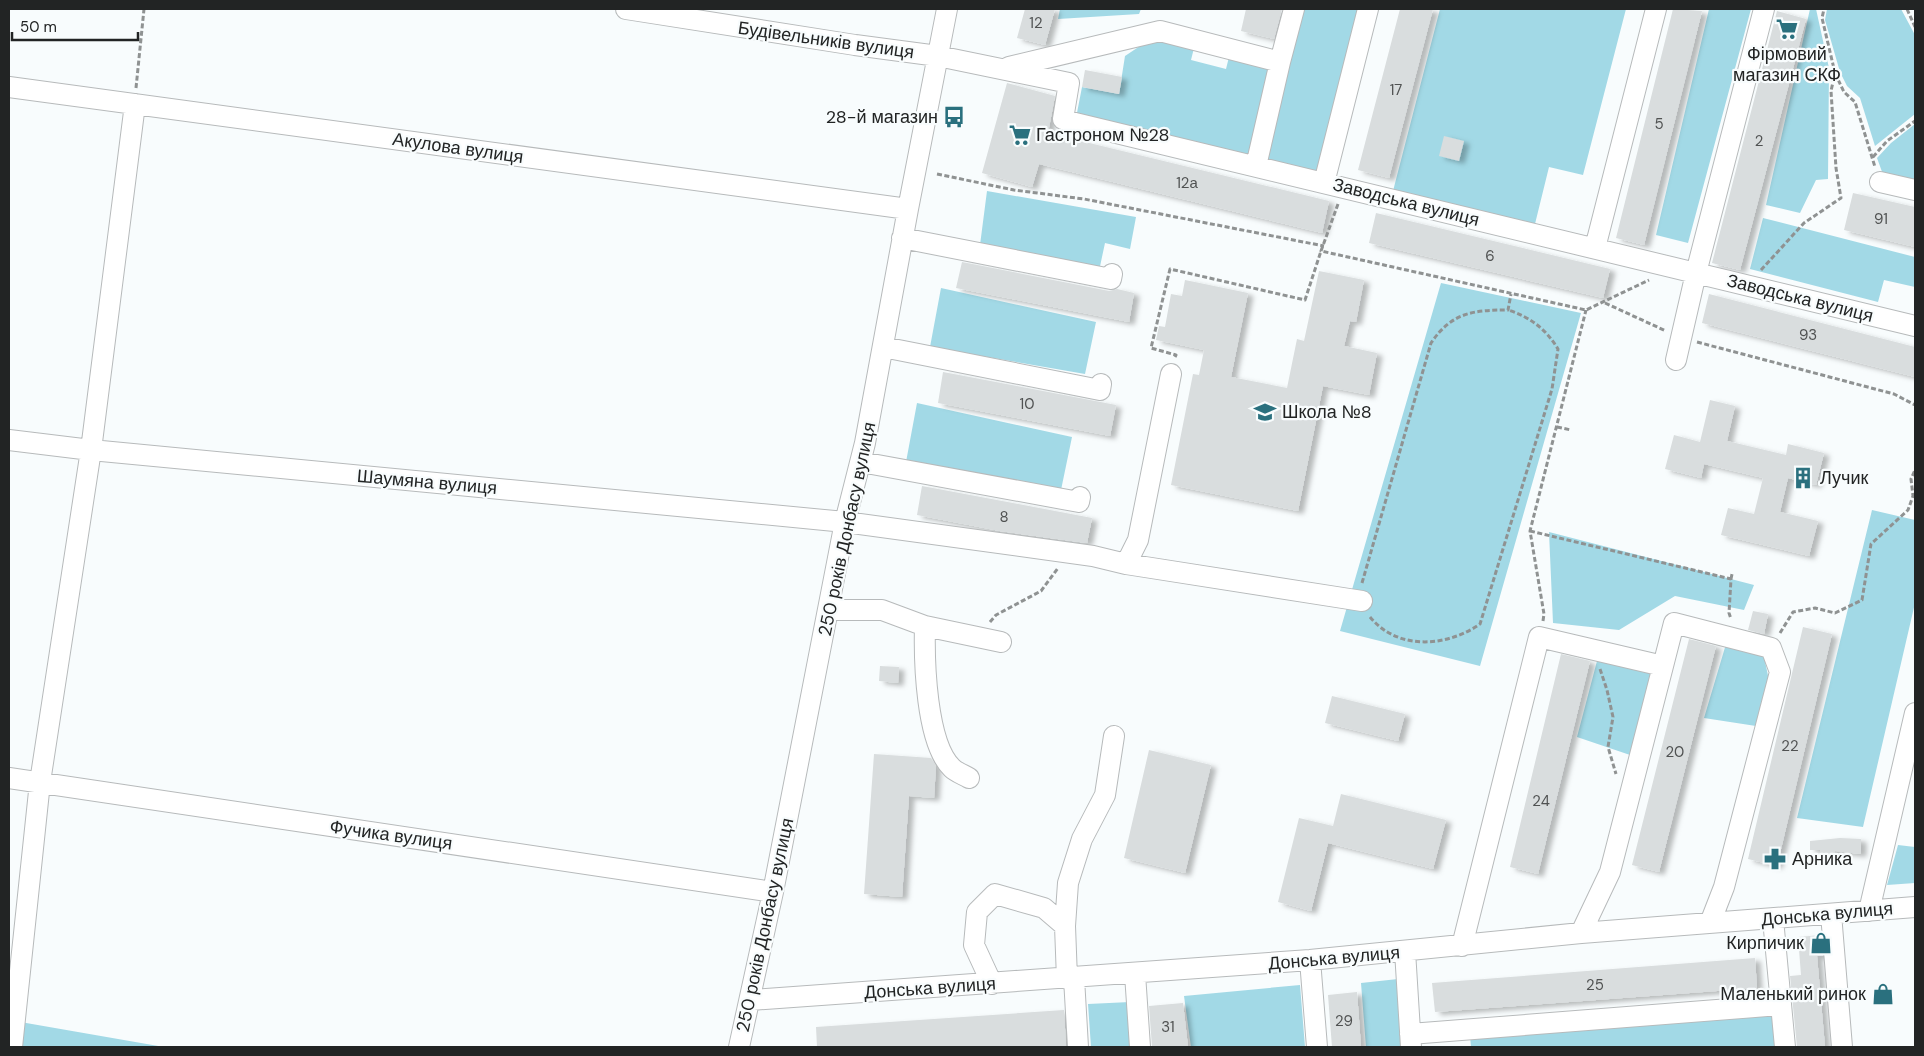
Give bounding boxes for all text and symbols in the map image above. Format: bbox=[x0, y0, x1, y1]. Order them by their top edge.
scale bar bbox=[12, 10, 139, 42]
house number: 12 bbox=[1029, 13, 1043, 33]
street label: Будівельників вулиця bbox=[736, 16, 916, 64]
supermarket icon: Фірмовий магазин СКФ bbox=[1774, 16, 1800, 42]
text: 50 m bbox=[20, 17, 57, 37]
place label: Фірмовий магазин СКФ bbox=[1733, 42, 1841, 87]
house number: 17 bbox=[1390, 80, 1402, 100]
bus stop icon: 28-й магазин bbox=[941, 104, 967, 130]
place label: 28-й магазин bbox=[826, 105, 938, 129]
house number: 5 bbox=[1654, 114, 1664, 134]
supermarket icon: Гастроном №28 bbox=[1007, 122, 1033, 148]
place label: Гастроном №28 bbox=[1036, 123, 1169, 147]
street label: Акулова вулиця bbox=[391, 127, 525, 169]
house number: 2 bbox=[1755, 131, 1763, 151]
street label: Заводська вулиця bbox=[1330, 172, 1482, 232]
house number: 12а bbox=[1176, 173, 1198, 193]
house number: 91 bbox=[1874, 209, 1888, 229]
house number: 6 bbox=[1485, 246, 1495, 266]
street label: Заводська вулиця bbox=[1724, 268, 1876, 328]
house number: 93 bbox=[1799, 325, 1817, 345]
house number: 10 bbox=[1020, 394, 1034, 414]
school or university icon: Школа №8 bbox=[1252, 399, 1278, 425]
place label: Школа №8 bbox=[1282, 400, 1372, 424]
street label: 250 років Донбасу вулиця bbox=[813, 420, 881, 638]
street label: Шаумяна вулиця bbox=[356, 464, 498, 500]
building icon: Лучик bbox=[1790, 465, 1816, 491]
place label: Лучик bbox=[1820, 466, 1868, 490]
house number: 8 bbox=[999, 507, 1009, 527]
house number: 22 bbox=[1781, 736, 1799, 756]
house number: 20 bbox=[1666, 742, 1684, 762]
house number: 24 bbox=[1532, 791, 1550, 811]
street label: Фучика вулиця bbox=[328, 815, 454, 855]
street label: 250 років Донбасу вулиця bbox=[731, 816, 799, 1034]
pharmacy icon: Арника bbox=[1762, 846, 1788, 872]
place label: Арника bbox=[1792, 847, 1853, 871]
street label: Донська вулиця bbox=[1760, 896, 1894, 932]
shop icon: Кирпичик bbox=[1808, 930, 1834, 956]
place label: Кирпичик bbox=[1726, 931, 1804, 955]
street label: Донська вулиця bbox=[1267, 940, 1401, 976]
street label: Донська вулиця bbox=[863, 971, 997, 1005]
house number: 25 bbox=[1586, 975, 1604, 995]
shop icon: Маленький ринок bbox=[1870, 981, 1896, 1007]
place label: Маленький ринок bbox=[1720, 982, 1866, 1006]
house number: 29 bbox=[1335, 1011, 1353, 1031]
house number: 31 bbox=[1161, 1017, 1175, 1037]

